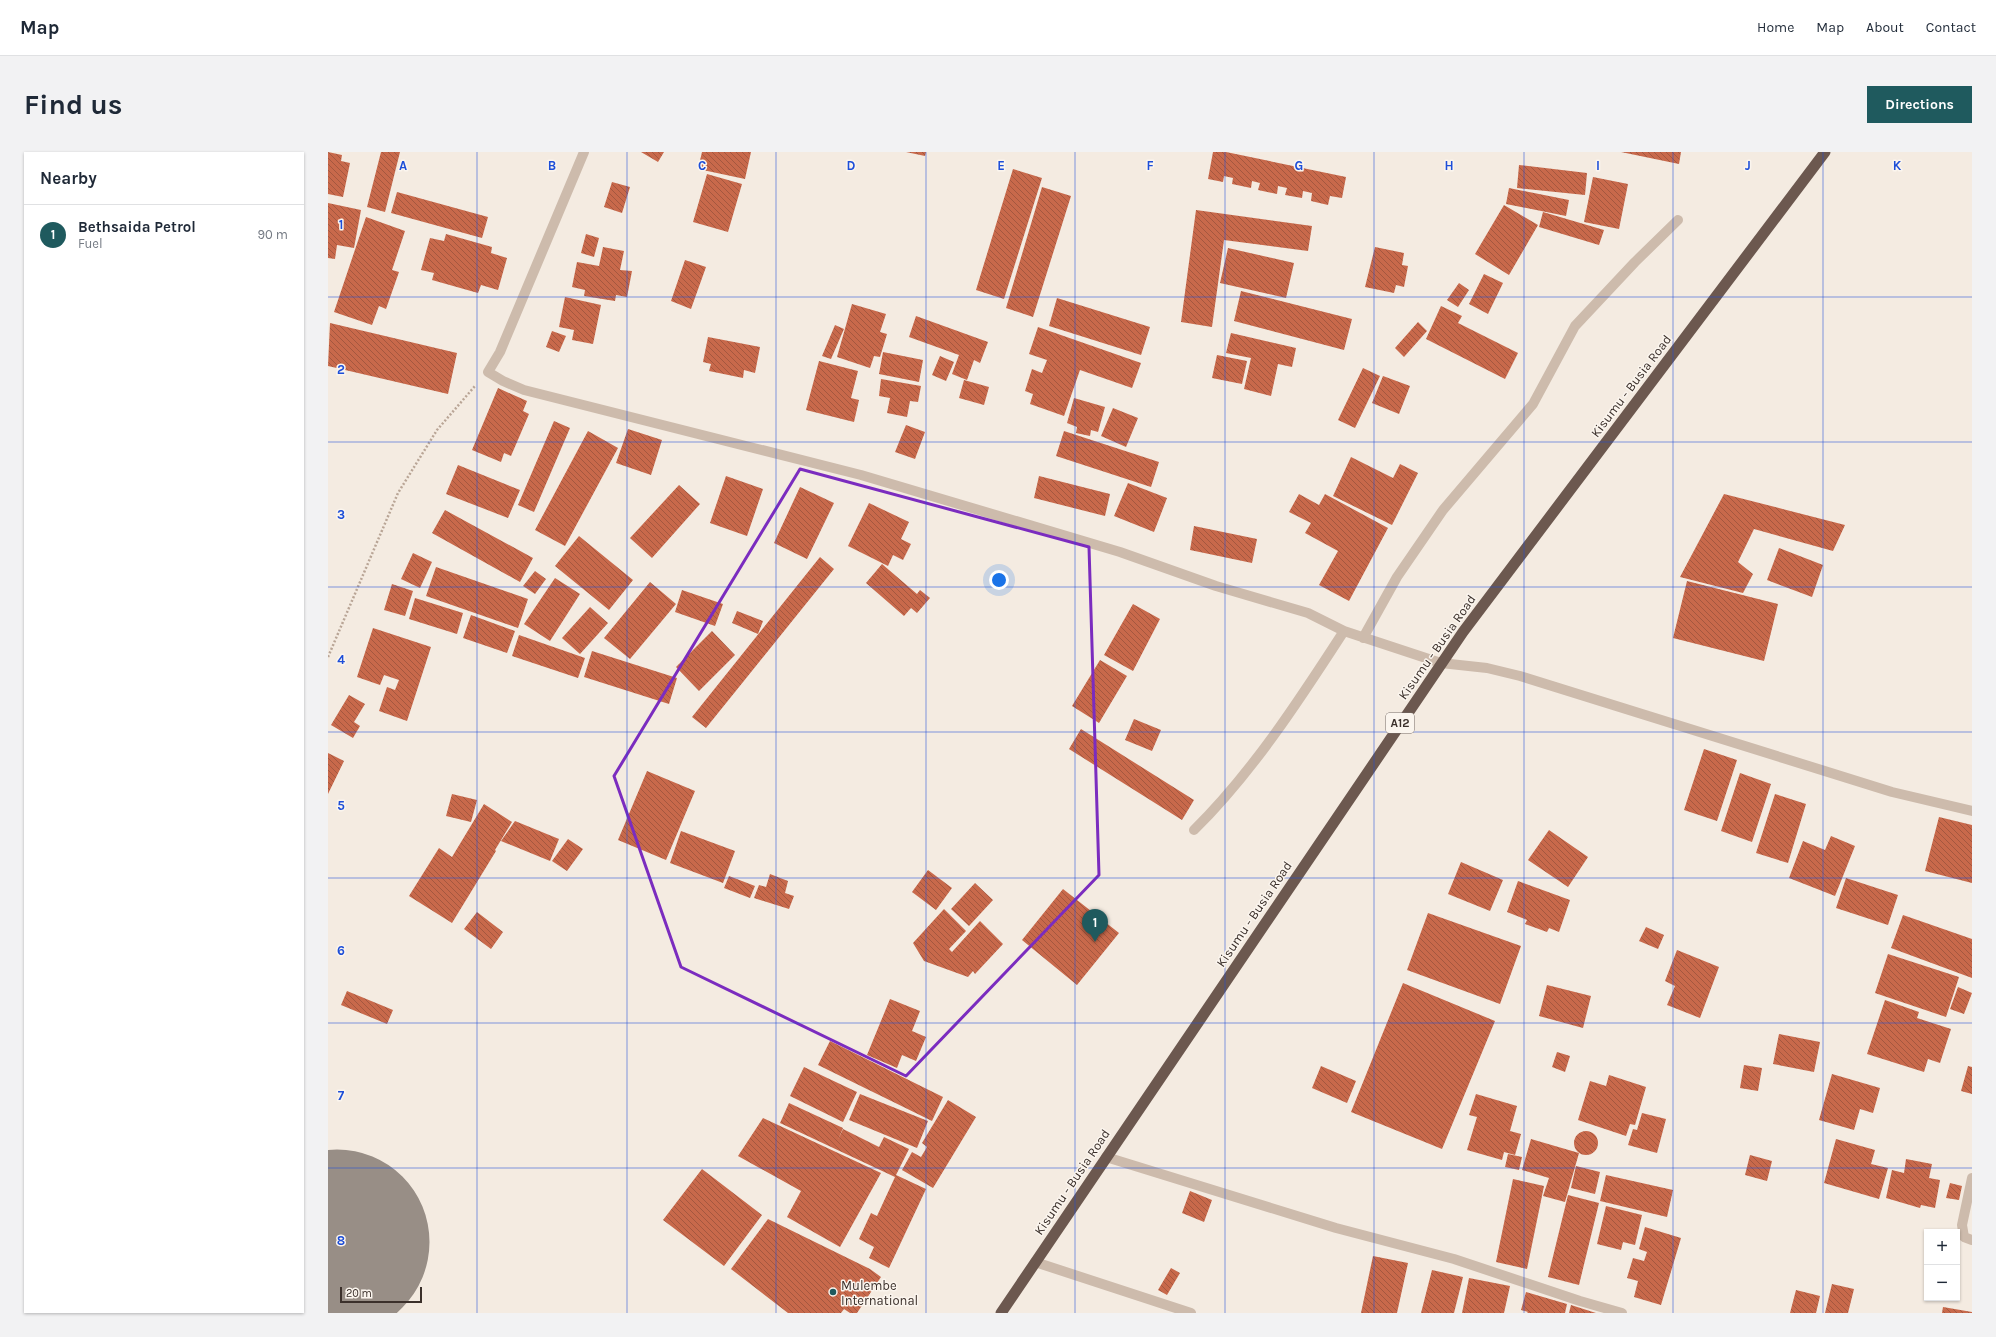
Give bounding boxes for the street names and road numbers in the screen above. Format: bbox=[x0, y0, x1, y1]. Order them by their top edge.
street label: Kisumu - Busia Road bbox=[1588, 332, 1674, 440]
street label: Kisumu - Busia Road bbox=[1395, 592, 1479, 702]
road number: A12 bbox=[1386, 713, 1414, 733]
street label: Kisumu - Busia Road bbox=[1213, 858, 1295, 970]
street label: Kisumu - Busia Road bbox=[1031, 1126, 1113, 1238]

